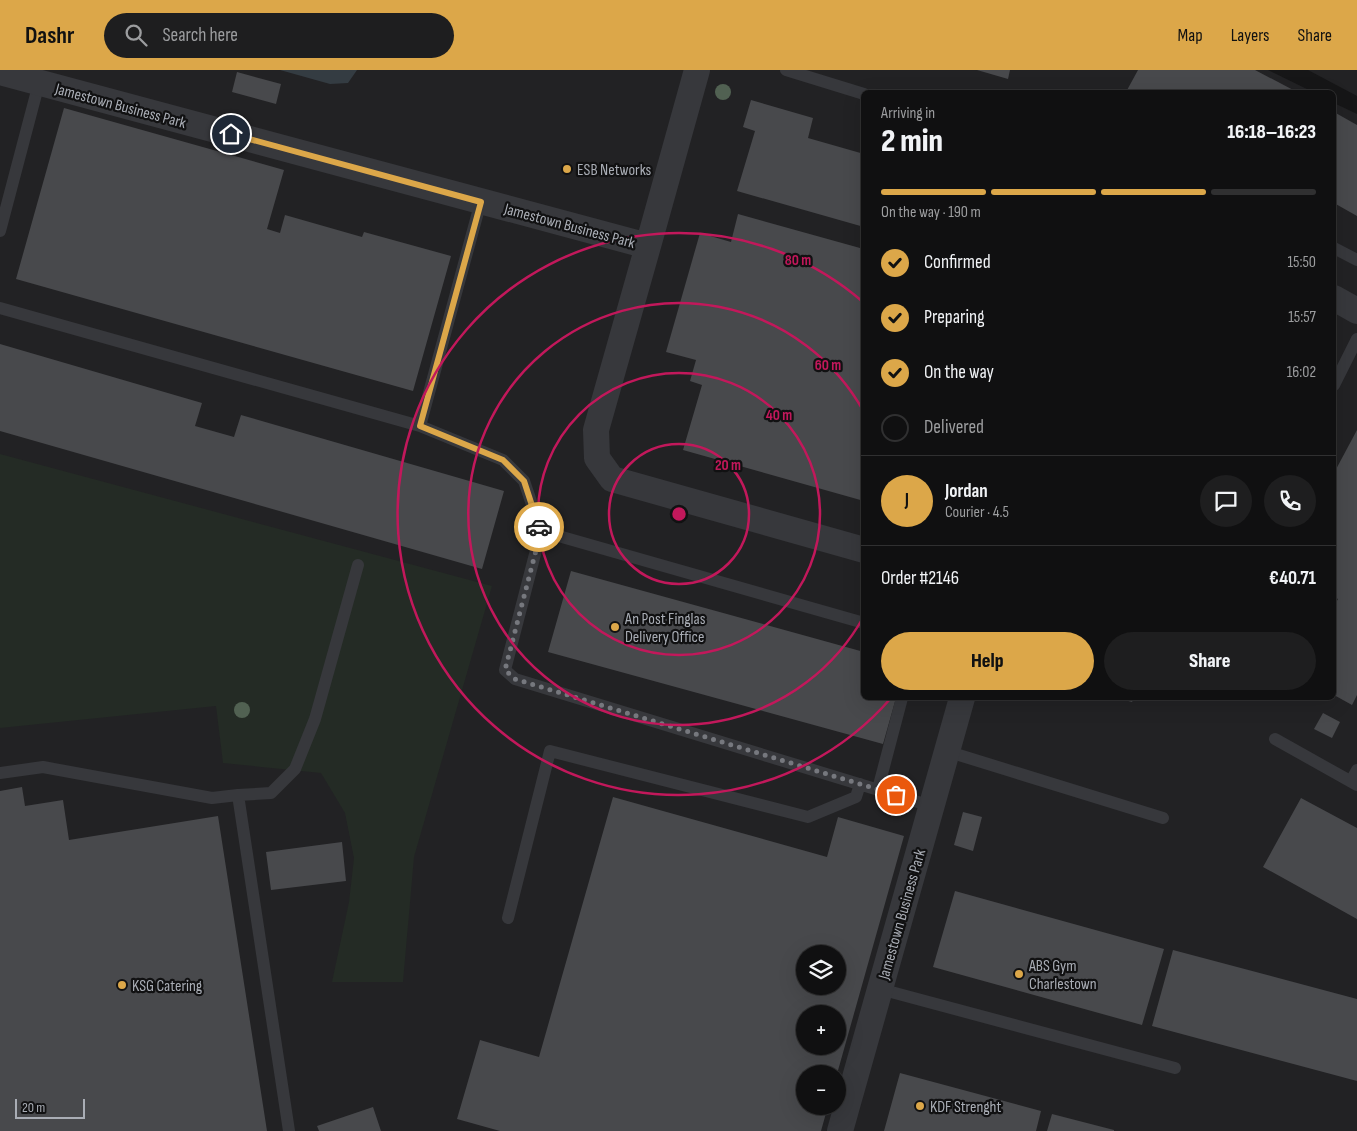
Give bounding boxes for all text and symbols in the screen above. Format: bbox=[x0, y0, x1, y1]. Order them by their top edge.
search box bbox=[104, 13, 454, 58]
text: Dashr bbox=[25, 21, 74, 50]
icon: search bbox=[122, 21, 150, 49]
text: Search here bbox=[162, 24, 238, 47]
text: Map bbox=[1178, 25, 1203, 46]
text: Layers bbox=[1231, 25, 1270, 46]
text: Share bbox=[1298, 25, 1332, 46]
street label: Jamestown Business Park bbox=[52, 80, 188, 133]
text: Arriving in bbox=[881, 104, 935, 123]
pin bbox=[210, 113, 252, 155]
icon: home bbox=[217, 120, 245, 148]
text: 16:18–16:23 bbox=[1227, 121, 1316, 144]
text: 2 min bbox=[881, 122, 943, 161]
place label: ESB Networks bbox=[577, 161, 652, 180]
marker: ESB Networks bbox=[561, 163, 573, 175]
street label: Jamestown Business Park bbox=[501, 200, 637, 253]
text: On the way · 190 m bbox=[881, 203, 981, 222]
icon: check bbox=[881, 249, 909, 277]
text: 80 m bbox=[785, 251, 811, 270]
text: Confirmed bbox=[924, 251, 991, 274]
text: 15:50 bbox=[1287, 253, 1316, 272]
icon: check bbox=[881, 304, 909, 332]
text: Preparing bbox=[924, 306, 985, 329]
text: 15:57 bbox=[1288, 308, 1316, 327]
text: 60 m bbox=[815, 356, 841, 375]
icon: check bbox=[881, 359, 909, 387]
text: On the way bbox=[924, 361, 994, 384]
text: 16:02 bbox=[1287, 363, 1316, 382]
text: 40 m bbox=[766, 406, 792, 425]
text: Delivered bbox=[924, 416, 984, 439]
text: 20 m bbox=[715, 456, 741, 475]
button: chat bbox=[1200, 475, 1252, 527]
button: phone bbox=[1264, 475, 1316, 527]
text: Jordan bbox=[945, 480, 988, 503]
text: J bbox=[905, 489, 909, 512]
courier bbox=[514, 502, 564, 552]
text: Courier · 4.5 bbox=[945, 503, 1009, 522]
centre of rings bbox=[670, 505, 688, 523]
icon: car bbox=[525, 513, 553, 541]
text: Order #2146 bbox=[881, 567, 959, 590]
text: €40.71 bbox=[1269, 567, 1316, 590]
place label: An Post Finglas Delivery Office bbox=[624, 610, 706, 647]
marker: An Post Finglas Delivery Office bbox=[609, 621, 621, 633]
button: Help bbox=[881, 632, 1094, 690]
button: Share bbox=[1104, 632, 1316, 690]
pin bbox=[875, 774, 917, 816]
icon: bag bbox=[882, 781, 910, 809]
street label: Jamestown Business Park bbox=[874, 847, 930, 983]
map controls bbox=[796, 945, 846, 1115]
button: layers bbox=[796, 945, 846, 995]
place label: ABS Gym Charlestown bbox=[1028, 957, 1097, 994]
marker: ABS Gym Charlestown bbox=[1013, 968, 1025, 980]
place label: KSG Catering bbox=[132, 977, 202, 996]
marker: KSG Catering bbox=[116, 979, 128, 991]
button: + bbox=[796, 1005, 846, 1055]
button: − bbox=[796, 1065, 846, 1115]
scale bar bbox=[15, 1096, 85, 1119]
place label: KDF Strenght bbox=[930, 1098, 1002, 1117]
text: 20 m bbox=[22, 1099, 45, 1116]
marker: KDF Strenght bbox=[914, 1100, 926, 1112]

